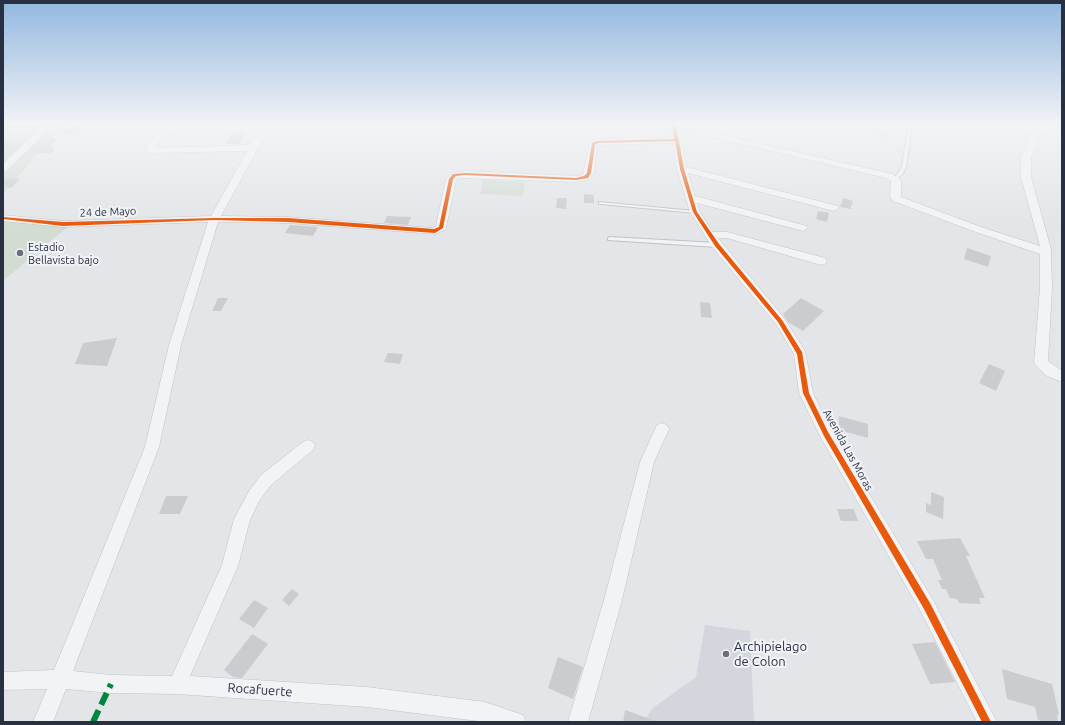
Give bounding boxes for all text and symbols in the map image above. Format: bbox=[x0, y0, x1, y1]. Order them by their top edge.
street label: 24 de Mayo bbox=[79, 204, 137, 220]
place label: Estadio Bellavista bajo bbox=[28, 240, 99, 266]
marker: Estadio Bellavista bajo bbox=[15, 248, 25, 258]
street label: Avenida Las Moras bbox=[820, 407, 876, 493]
place label: Archipielago de Colon bbox=[734, 639, 807, 670]
marker: Archipielago de Colon bbox=[721, 649, 731, 659]
street label: Rocafuerte bbox=[227, 680, 293, 700]

